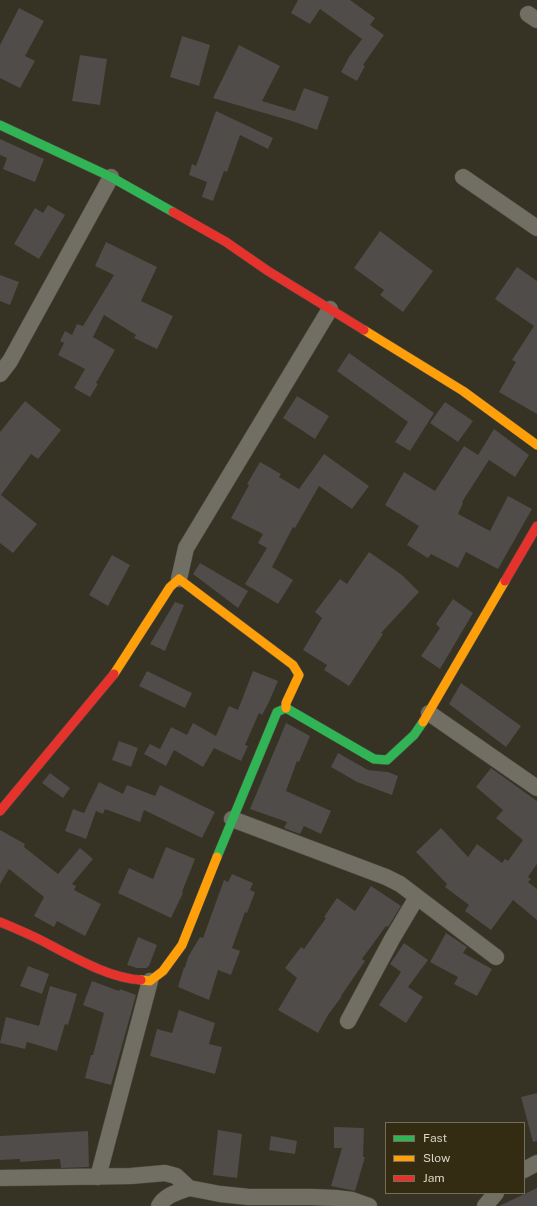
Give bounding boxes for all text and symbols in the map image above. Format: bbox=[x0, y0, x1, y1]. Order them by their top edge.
legend bbox=[385, 1122, 525, 1194]
text: Fast bbox=[423, 1131, 447, 1145]
text: Slow bbox=[423, 1151, 450, 1165]
text: Jam bbox=[423, 1171, 445, 1185]

